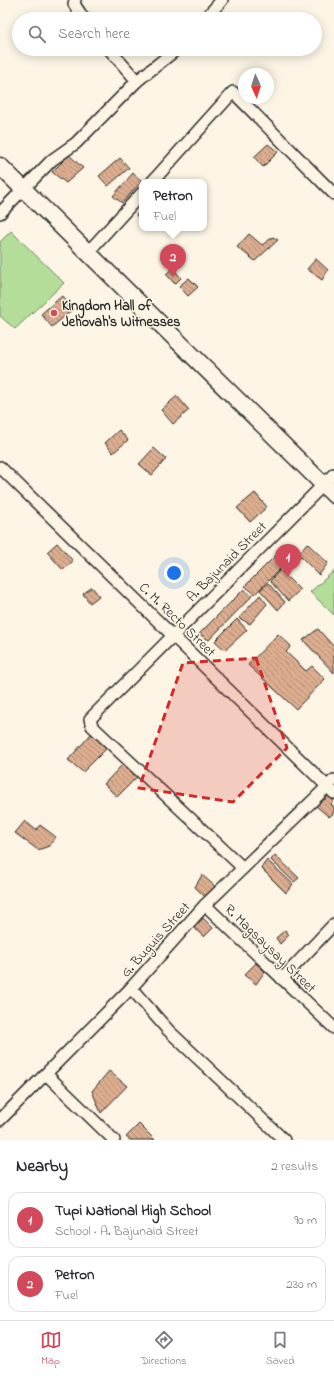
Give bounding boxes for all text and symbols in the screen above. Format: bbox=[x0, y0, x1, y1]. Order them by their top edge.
search box bbox=[12, 12, 322, 56]
icon: search bbox=[26, 23, 48, 45]
text: Search here bbox=[58, 23, 130, 45]
north arrow bbox=[238, 68, 274, 104]
popup bbox=[139, 179, 207, 231]
text: Petron bbox=[153, 185, 193, 207]
text: Fuel bbox=[153, 207, 176, 226]
pin: 2 bbox=[160, 244, 186, 277]
place label: Kingdom Hall of Jehovah's Witnesses bbox=[62, 296, 180, 333]
marker: Kingdom Hall of Jehovah's Witnesses bbox=[49, 308, 59, 318]
street label: A. Bajunaid Street bbox=[182, 517, 272, 607]
pin: 1 bbox=[275, 544, 301, 577]
your location bbox=[164, 563, 184, 583]
street label: C. M. Recto Street bbox=[134, 578, 220, 663]
street label: G. Buguis Street bbox=[116, 897, 197, 983]
street label: R. Magsaysay Street bbox=[219, 900, 321, 999]
text: Nearby bbox=[16, 1154, 68, 1179]
text: 2 results bbox=[271, 1157, 318, 1176]
text: Tupi National High School bbox=[55, 1200, 211, 1222]
text: 1 bbox=[28, 1211, 32, 1230]
text: 90 m bbox=[294, 1211, 317, 1230]
text: School · A. Bajunaid Street bbox=[55, 1222, 199, 1241]
text: Petron bbox=[55, 1264, 94, 1286]
text: 2 bbox=[27, 1275, 33, 1294]
text: 230 m bbox=[286, 1275, 317, 1294]
text: Fuel bbox=[55, 1286, 78, 1305]
tab: Map bbox=[40, 1329, 62, 1369]
tab: Directions bbox=[141, 1329, 186, 1369]
tab: Saved bbox=[266, 1329, 294, 1369]

